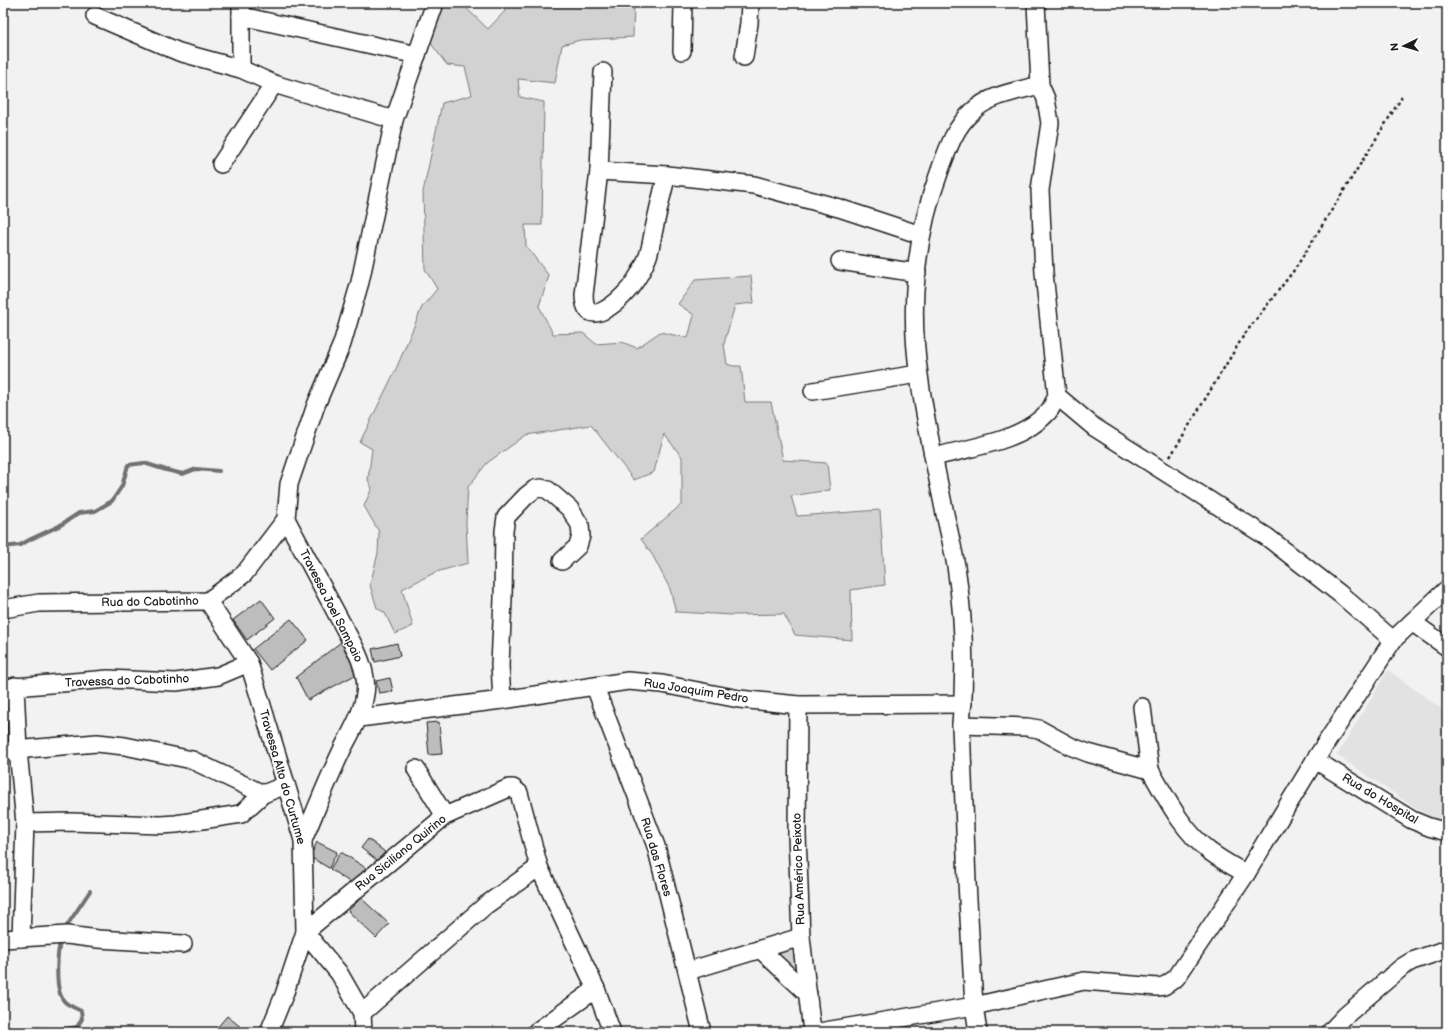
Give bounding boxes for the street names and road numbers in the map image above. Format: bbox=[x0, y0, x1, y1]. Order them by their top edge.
street label: Travessa Joel Sampaio bbox=[296, 547, 366, 665]
street label: Rua do Cabotinho bbox=[101, 594, 199, 610]
street label: Travessa do Cabotinho bbox=[64, 671, 190, 691]
street label: Rua Joaquim Pedro bbox=[643, 675, 750, 707]
street label: Travessa Alto do Curtume bbox=[256, 708, 308, 846]
street label: Rua do Hospital bbox=[1339, 770, 1421, 828]
street label: Rua Siciliano Quirino bbox=[352, 812, 450, 894]
street label: Rua Américo Peixoto bbox=[790, 812, 808, 925]
street label: Rua das Flores bbox=[637, 816, 675, 898]

